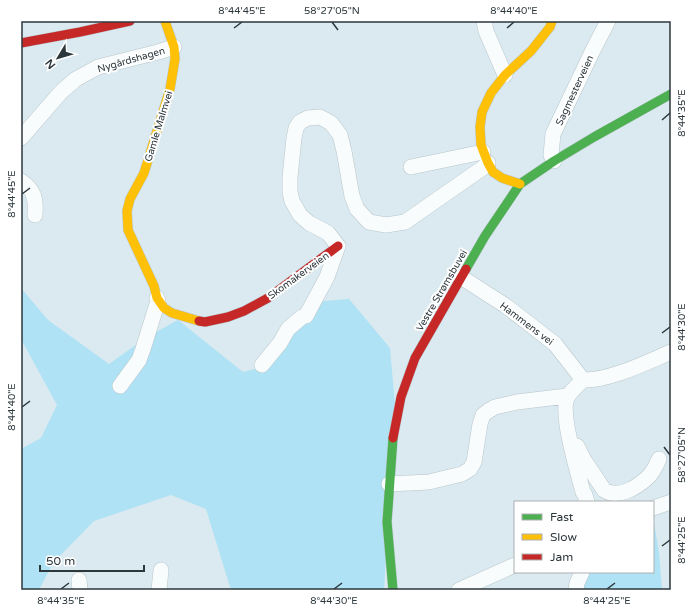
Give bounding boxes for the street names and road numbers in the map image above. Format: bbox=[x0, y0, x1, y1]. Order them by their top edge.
street label: Nygårdshagen bbox=[96, 45, 166, 75]
street label: Sagmesterveien bbox=[553, 53, 596, 127]
street label: Gamle Malmvei bbox=[142, 89, 175, 163]
street label: Vestre Strømsbuvei bbox=[414, 248, 470, 333]
street label: Skomakerveien bbox=[266, 250, 331, 302]
street label: Hammens vei bbox=[497, 300, 556, 348]

